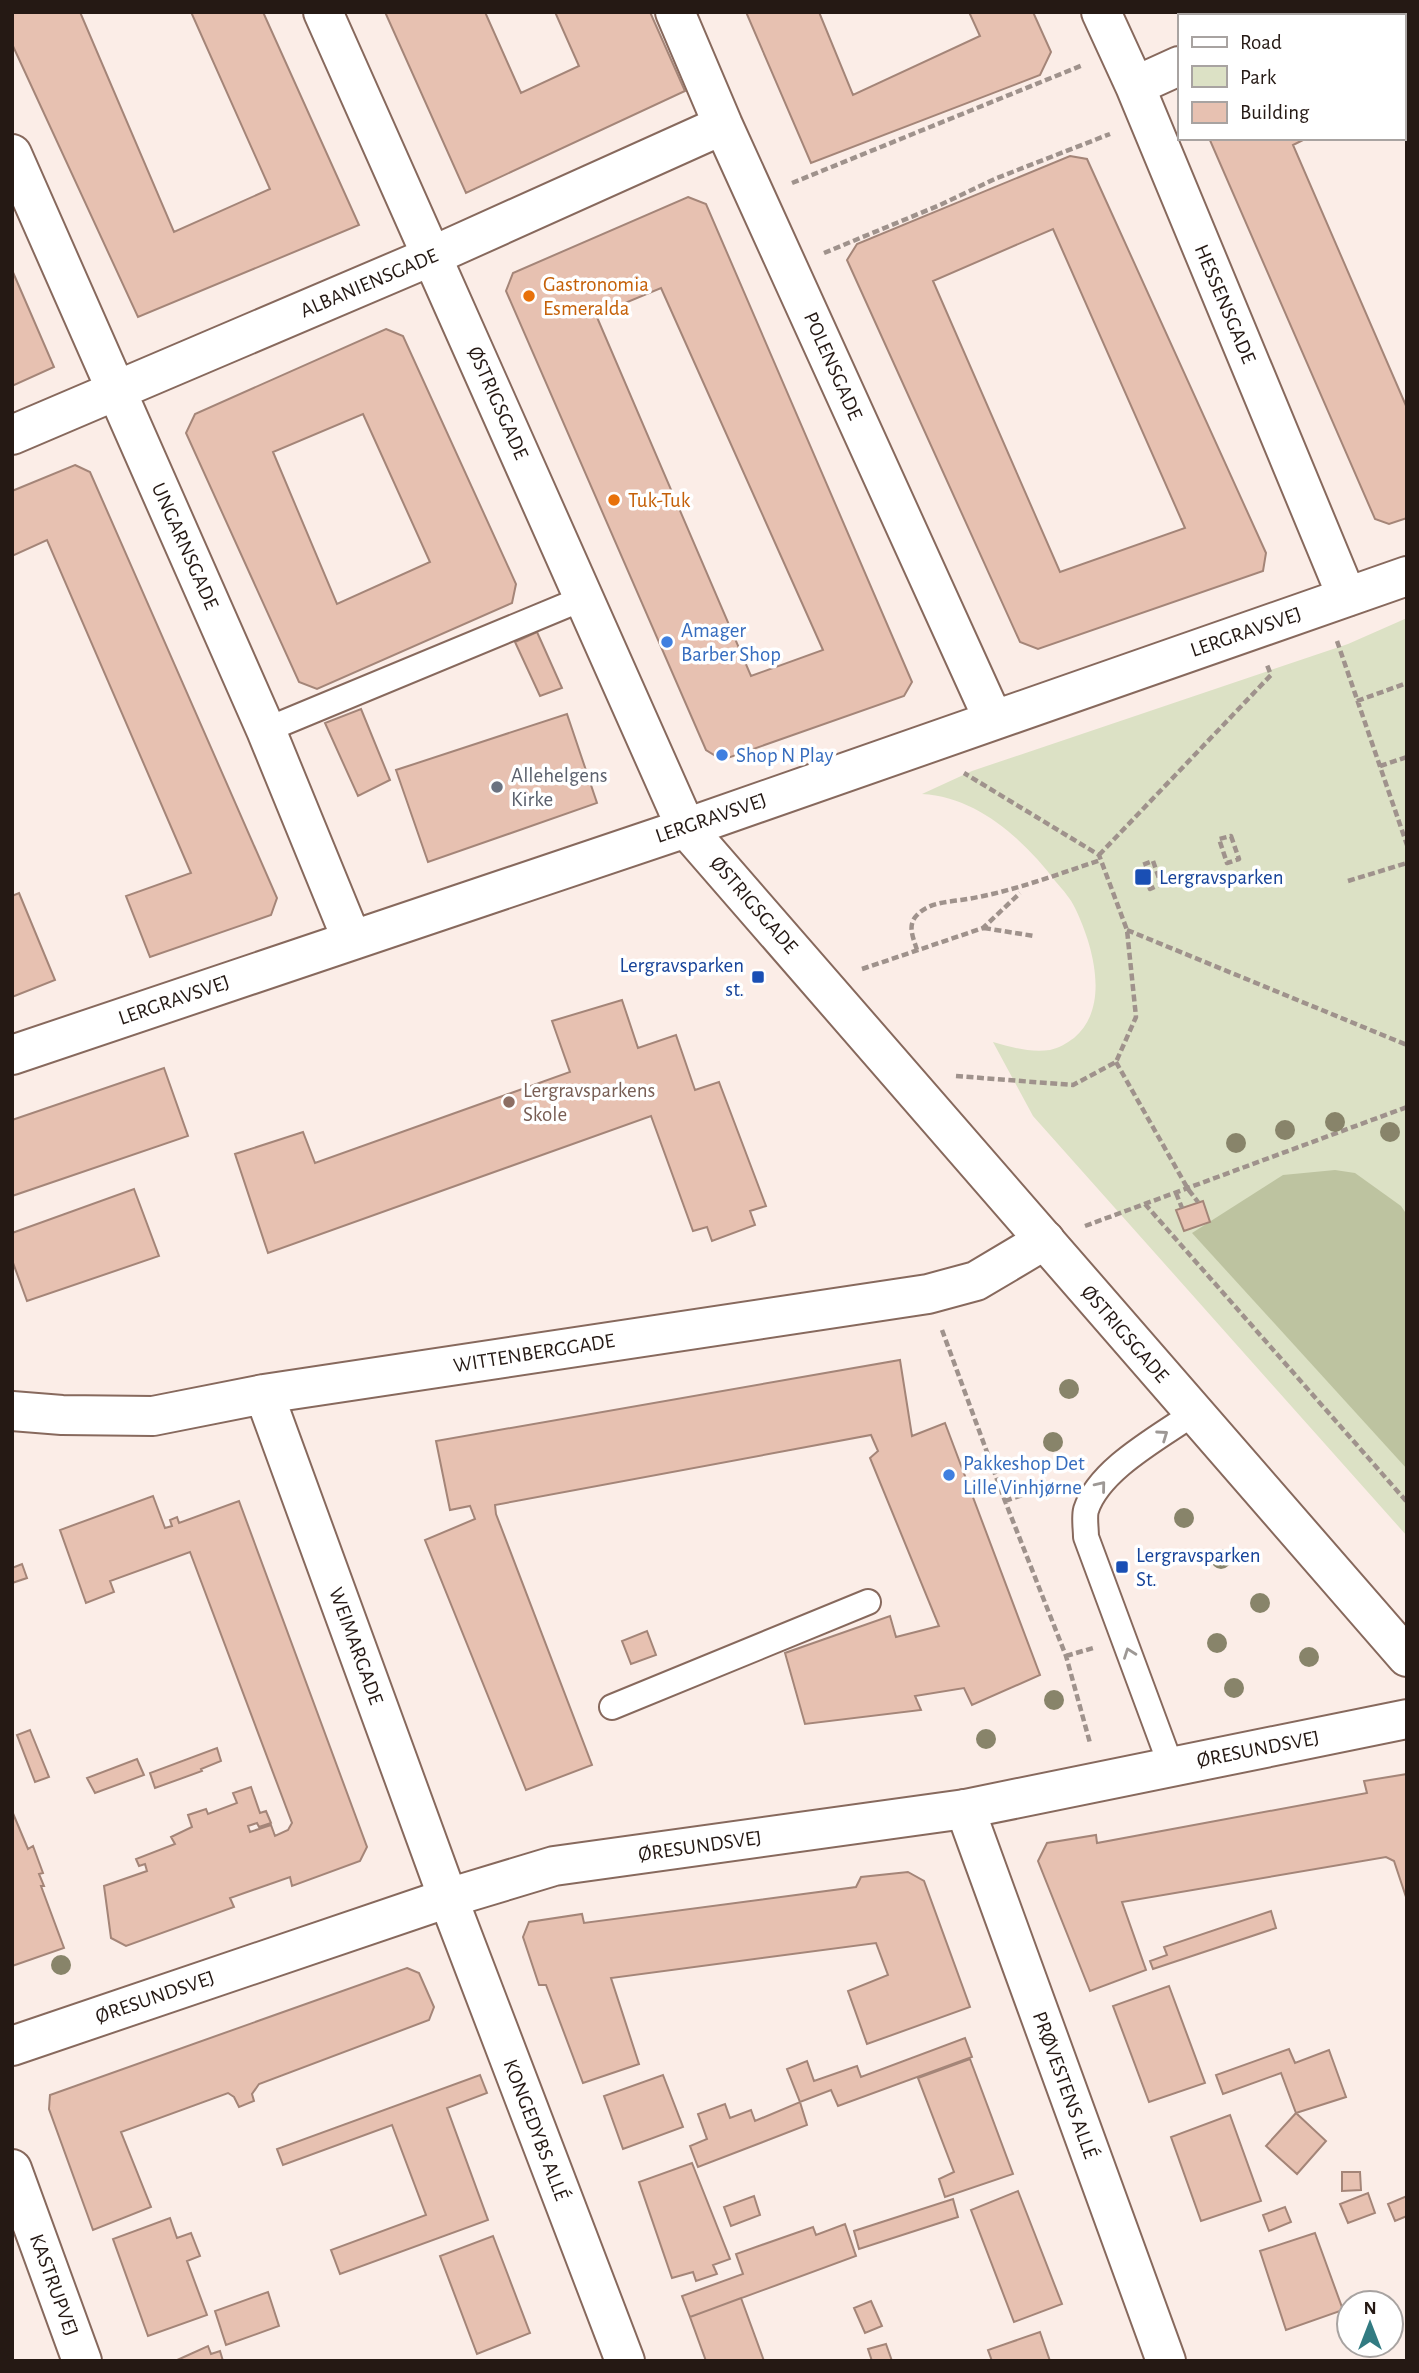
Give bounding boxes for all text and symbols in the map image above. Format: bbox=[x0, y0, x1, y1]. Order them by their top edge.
legend bbox=[1178, 14, 1405, 140]
text: Road bbox=[1240, 32, 1282, 53]
text: Park bbox=[1240, 67, 1277, 88]
text: Building bbox=[1240, 102, 1310, 123]
street label: HESSENSGADE bbox=[1190, 241, 1260, 367]
street label: ALBANIENSGADE bbox=[297, 245, 441, 321]
place label: Gastronomia Esmeralda bbox=[543, 274, 649, 319]
marker: Gastronomia Esmeralda bbox=[521, 288, 537, 304]
street label: POLENSGADE bbox=[800, 309, 866, 423]
street label: ØSTRIGSGADE bbox=[464, 343, 532, 463]
street label: UNGARNSGADE bbox=[148, 479, 222, 613]
place label: Tuk-Tuk bbox=[628, 490, 691, 511]
marker: Tuk-Tuk bbox=[606, 492, 622, 508]
street label: LERGRAVSVEJ bbox=[1188, 603, 1304, 661]
place label: Amager Barber Shop bbox=[681, 620, 781, 665]
marker: Amager Barber Shop bbox=[659, 634, 675, 650]
place label: Shop N Play bbox=[736, 745, 833, 766]
marker: Shop N Play bbox=[714, 747, 730, 763]
place label: Allehelgens Kirke bbox=[511, 765, 608, 810]
marker: Allehelgens Kirke bbox=[489, 779, 505, 795]
street label: LERGRAVSVEJ bbox=[653, 789, 769, 847]
street label: ØSTRIGSGADE bbox=[706, 852, 802, 958]
marker: Lergravsparken bbox=[1133, 867, 1153, 887]
place label: Lergravsparken bbox=[1159, 867, 1284, 888]
place label: Lergravsparken st. bbox=[619, 955, 744, 1000]
marker: Lergravsparken st. bbox=[750, 969, 766, 985]
street label: LERGRAVSVEJ bbox=[116, 971, 232, 1029]
place label: Lergravsparkens Skole bbox=[523, 1080, 655, 1125]
marker: Lergravsparkens Skole bbox=[501, 1094, 517, 1110]
street label: ØSTRIGSGADE bbox=[1077, 1281, 1173, 1387]
street label: WITTENBERGGADE bbox=[452, 1330, 616, 1376]
one-way arrow bbox=[1155, 1431, 1168, 1443]
place label: Pakkeshop Det Lille Vinhjørne bbox=[963, 1453, 1085, 1498]
marker: Pakkeshop Det Lille Vinhjørne bbox=[941, 1467, 957, 1483]
one-way arrow bbox=[1093, 1481, 1106, 1493]
place label: Lergravsparken St. bbox=[1136, 1545, 1261, 1590]
marker: Lergravsparken St. bbox=[1114, 1559, 1130, 1575]
street label: WEIMARGADE bbox=[325, 1585, 387, 1707]
one-way arrow bbox=[1123, 1647, 1137, 1659]
street label: ØRESUNDSVEJ bbox=[1195, 1727, 1321, 1771]
street label: ØRESUNDSVEJ bbox=[637, 1827, 763, 1865]
street label: ØRESUNDSVEJ bbox=[93, 1967, 217, 2027]
street label: PRØVESTENS ALLÉ bbox=[1029, 2008, 1103, 2161]
street label: KONGEDYBS ALLÉ bbox=[499, 2056, 574, 2204]
street label: KASTRUPVEJ bbox=[26, 2231, 82, 2339]
north arrow bbox=[1335, 2289, 1405, 2359]
text: N bbox=[1363, 2299, 1377, 2318]

